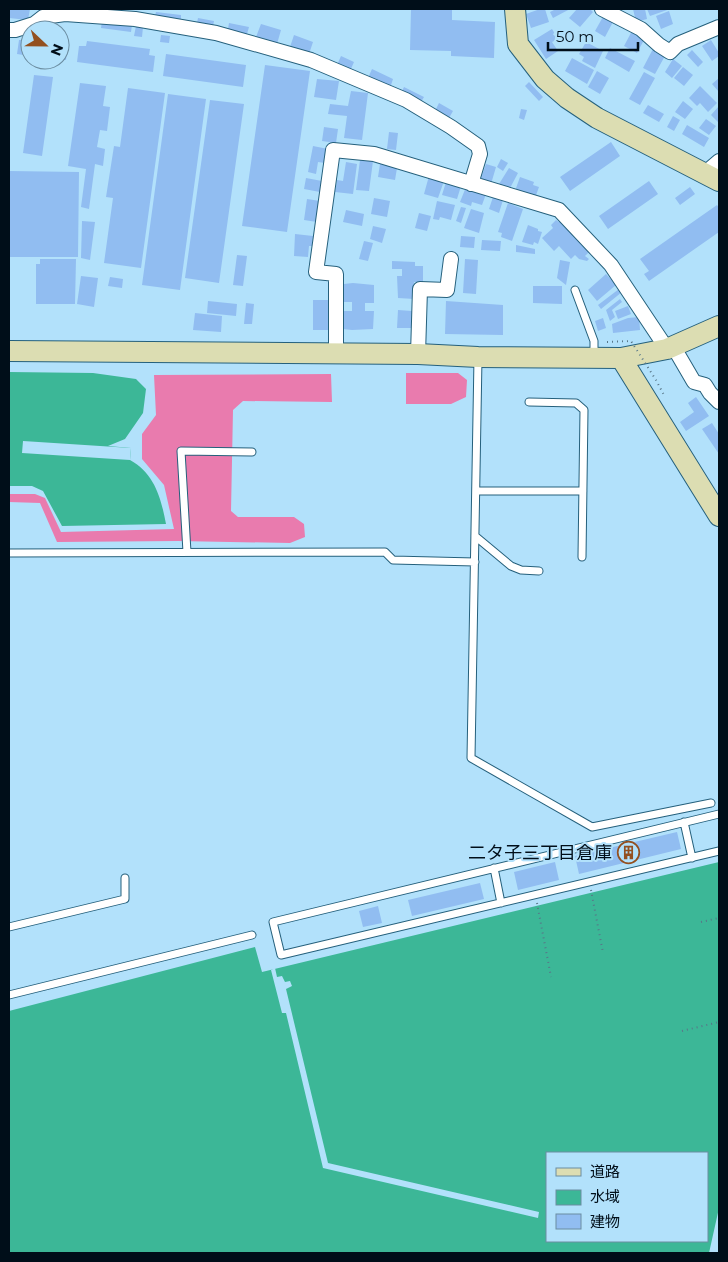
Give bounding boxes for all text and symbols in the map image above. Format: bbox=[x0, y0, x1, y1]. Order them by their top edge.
north arrow bbox=[20, 20, 70, 70]
scale bar bbox=[548, 20, 638, 52]
text: 50 m bbox=[556, 27, 594, 46]
text: N bbox=[47, 41, 68, 58]
building icon: 二タ子三丁目倉庫 bbox=[616, 841, 640, 865]
place label: 二タ子三丁目倉庫 bbox=[468, 842, 612, 864]
legend bbox=[546, 1152, 708, 1242]
text: 道路 bbox=[590, 1162, 620, 1181]
text: 水域 bbox=[590, 1187, 620, 1206]
text: 建物 bbox=[590, 1212, 620, 1231]

